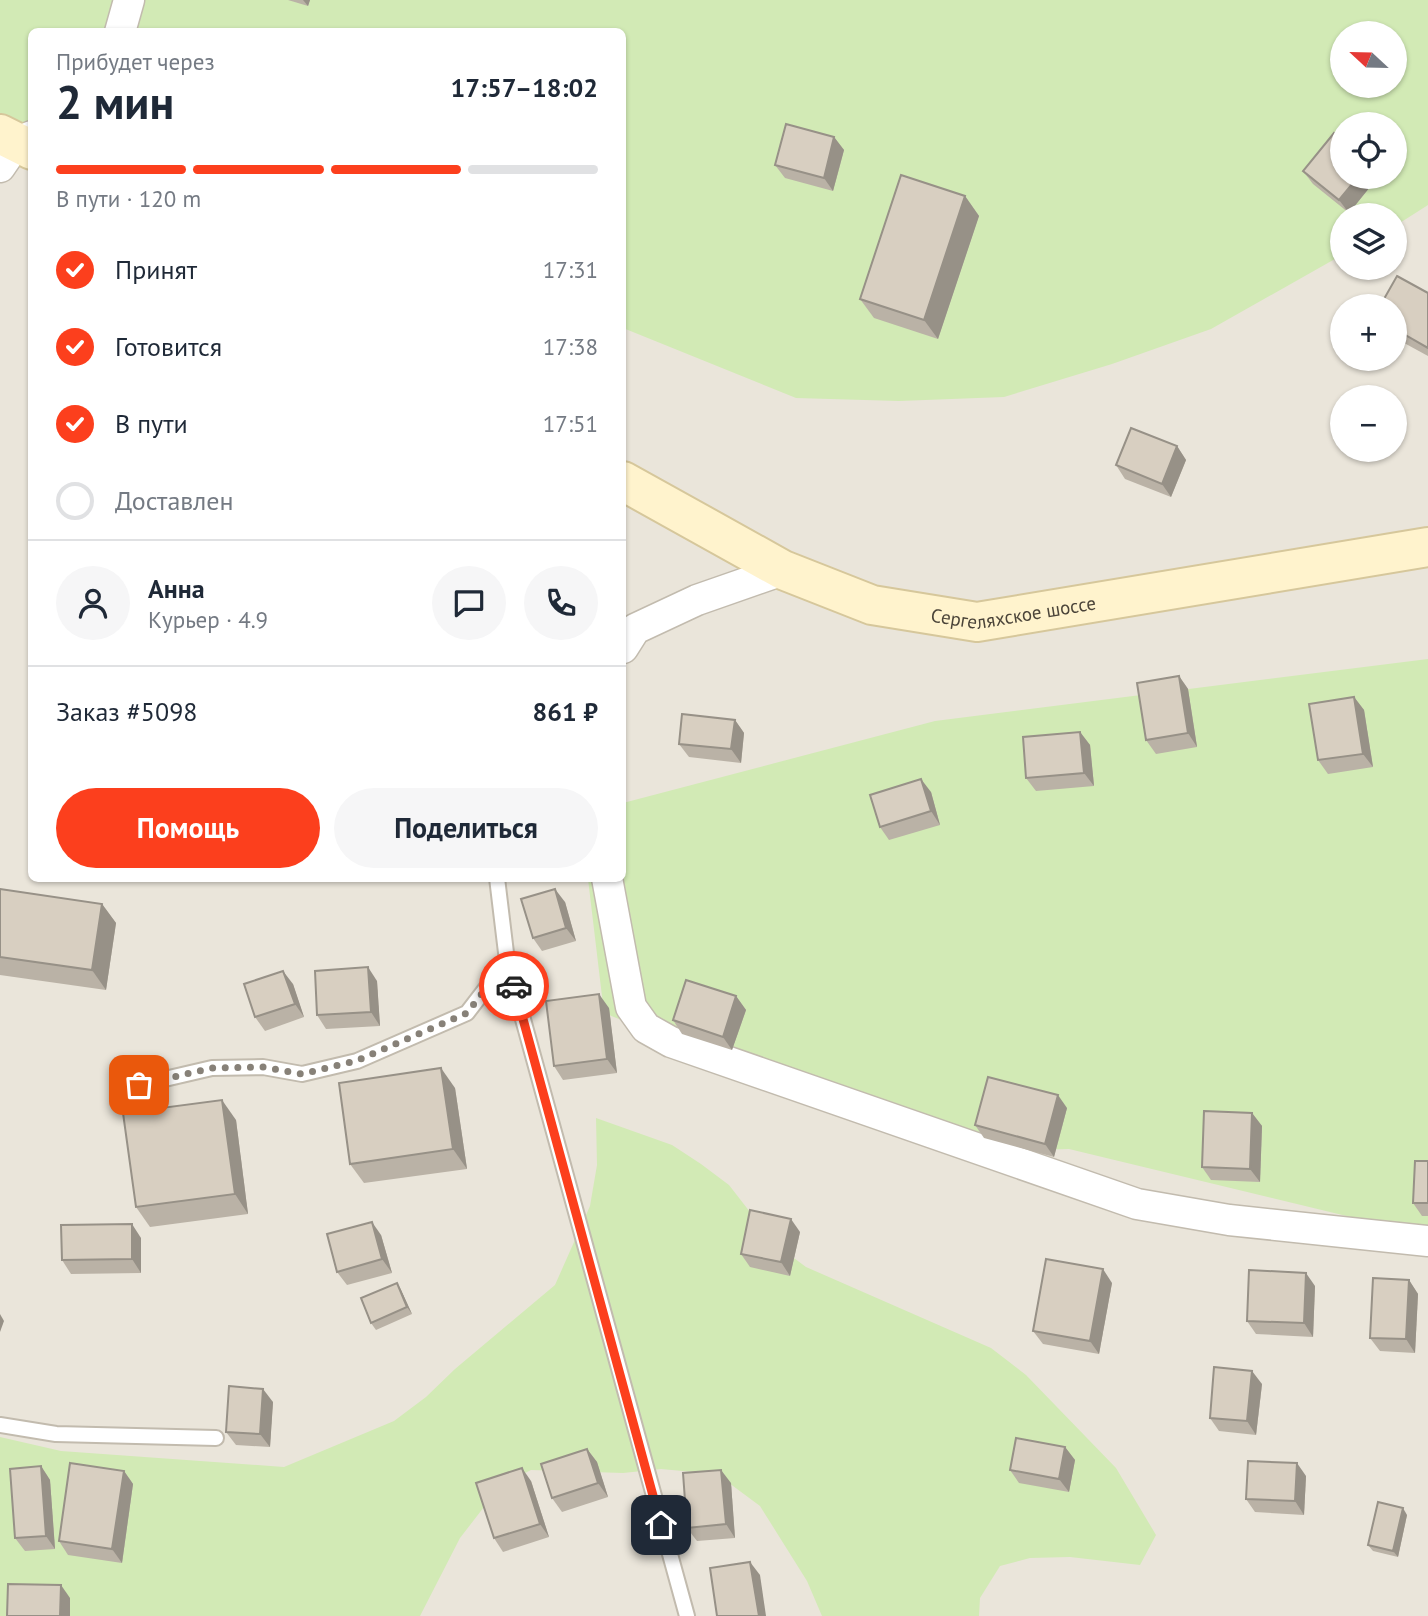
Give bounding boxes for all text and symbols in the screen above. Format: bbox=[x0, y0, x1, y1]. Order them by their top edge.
north arrow bbox=[1330, 21, 1407, 98]
map controls bbox=[1330, 21, 1407, 462]
text: Прибудет через bbox=[56, 47, 215, 76]
text: 17:57–18:02 bbox=[451, 71, 598, 104]
text: 2 мин bbox=[56, 72, 174, 132]
button: locate bbox=[1330, 112, 1407, 189]
text: В пути · 120 m bbox=[56, 184, 201, 213]
button: layers bbox=[1330, 203, 1407, 280]
icon: check bbox=[56, 251, 94, 289]
text: Принят bbox=[115, 253, 197, 286]
text: 17:31 bbox=[543, 255, 598, 284]
button: + bbox=[1330, 294, 1407, 371]
icon: check bbox=[56, 328, 94, 366]
text: Готовится bbox=[115, 330, 222, 363]
text: 17:38 bbox=[543, 332, 598, 361]
button: − bbox=[1330, 385, 1407, 462]
icon: check bbox=[56, 405, 94, 443]
text: В пути bbox=[115, 407, 188, 440]
text: 17:51 bbox=[543, 409, 598, 438]
text: Доставлен bbox=[115, 484, 234, 517]
button: person bbox=[56, 566, 130, 640]
button: chat bbox=[432, 566, 506, 640]
button: phone bbox=[524, 566, 598, 640]
text: Анна bbox=[148, 572, 205, 605]
street label: Сергеляхское шоссе bbox=[929, 590, 1098, 634]
text: Курьер · 4.9 bbox=[148, 605, 268, 634]
text: Заказ #5098 bbox=[56, 695, 198, 728]
text: 861 ₽ bbox=[532, 695, 598, 728]
button: Помощь bbox=[56, 788, 320, 868]
button: Поделиться bbox=[334, 788, 598, 868]
courier bbox=[479, 951, 549, 1021]
icon: car bbox=[495, 967, 533, 1005]
pin bbox=[109, 1055, 169, 1115]
icon: bag bbox=[120, 1066, 158, 1104]
pin bbox=[631, 1495, 691, 1555]
icon: home bbox=[642, 1506, 680, 1544]

